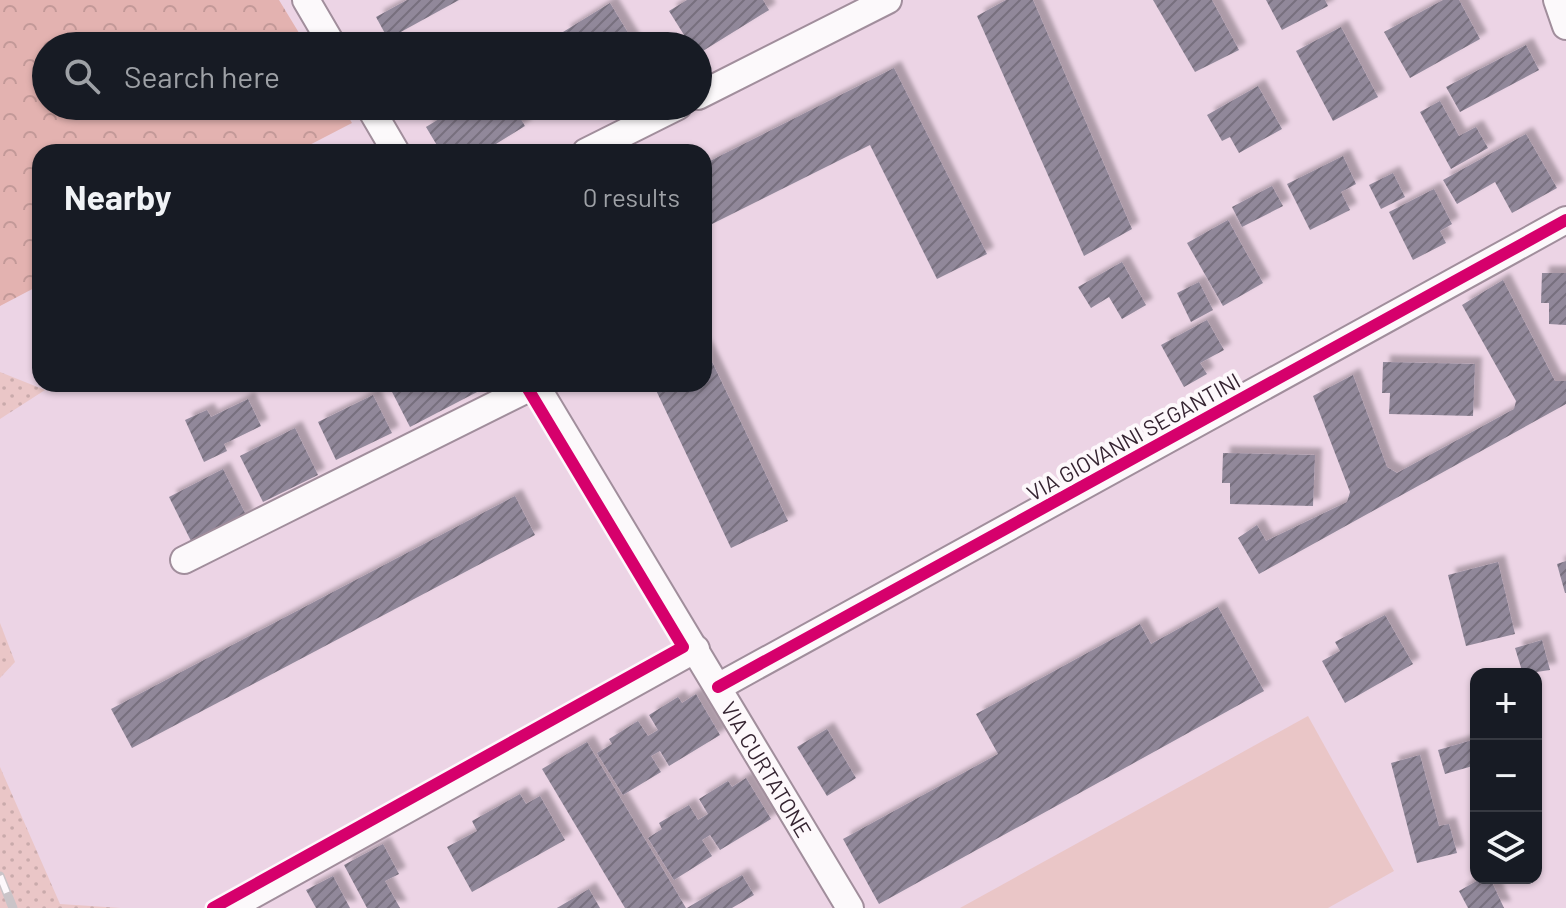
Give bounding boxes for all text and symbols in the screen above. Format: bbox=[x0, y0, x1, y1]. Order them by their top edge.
search box bbox=[32, 32, 712, 120]
icon: search bbox=[60, 54, 104, 98]
text: Search here bbox=[124, 58, 280, 94]
text: Nearby bbox=[64, 176, 172, 217]
text: 0 results bbox=[583, 181, 680, 212]
street label: VIA GIOVANNI SEGANTINI bbox=[1022, 367, 1244, 505]
map controls bbox=[1470, 668, 1542, 884]
button: + bbox=[1470, 668, 1542, 740]
street label: VIA CURTATONE bbox=[716, 696, 818, 842]
button: − bbox=[1470, 740, 1542, 812]
button: layers bbox=[1470, 812, 1542, 884]

